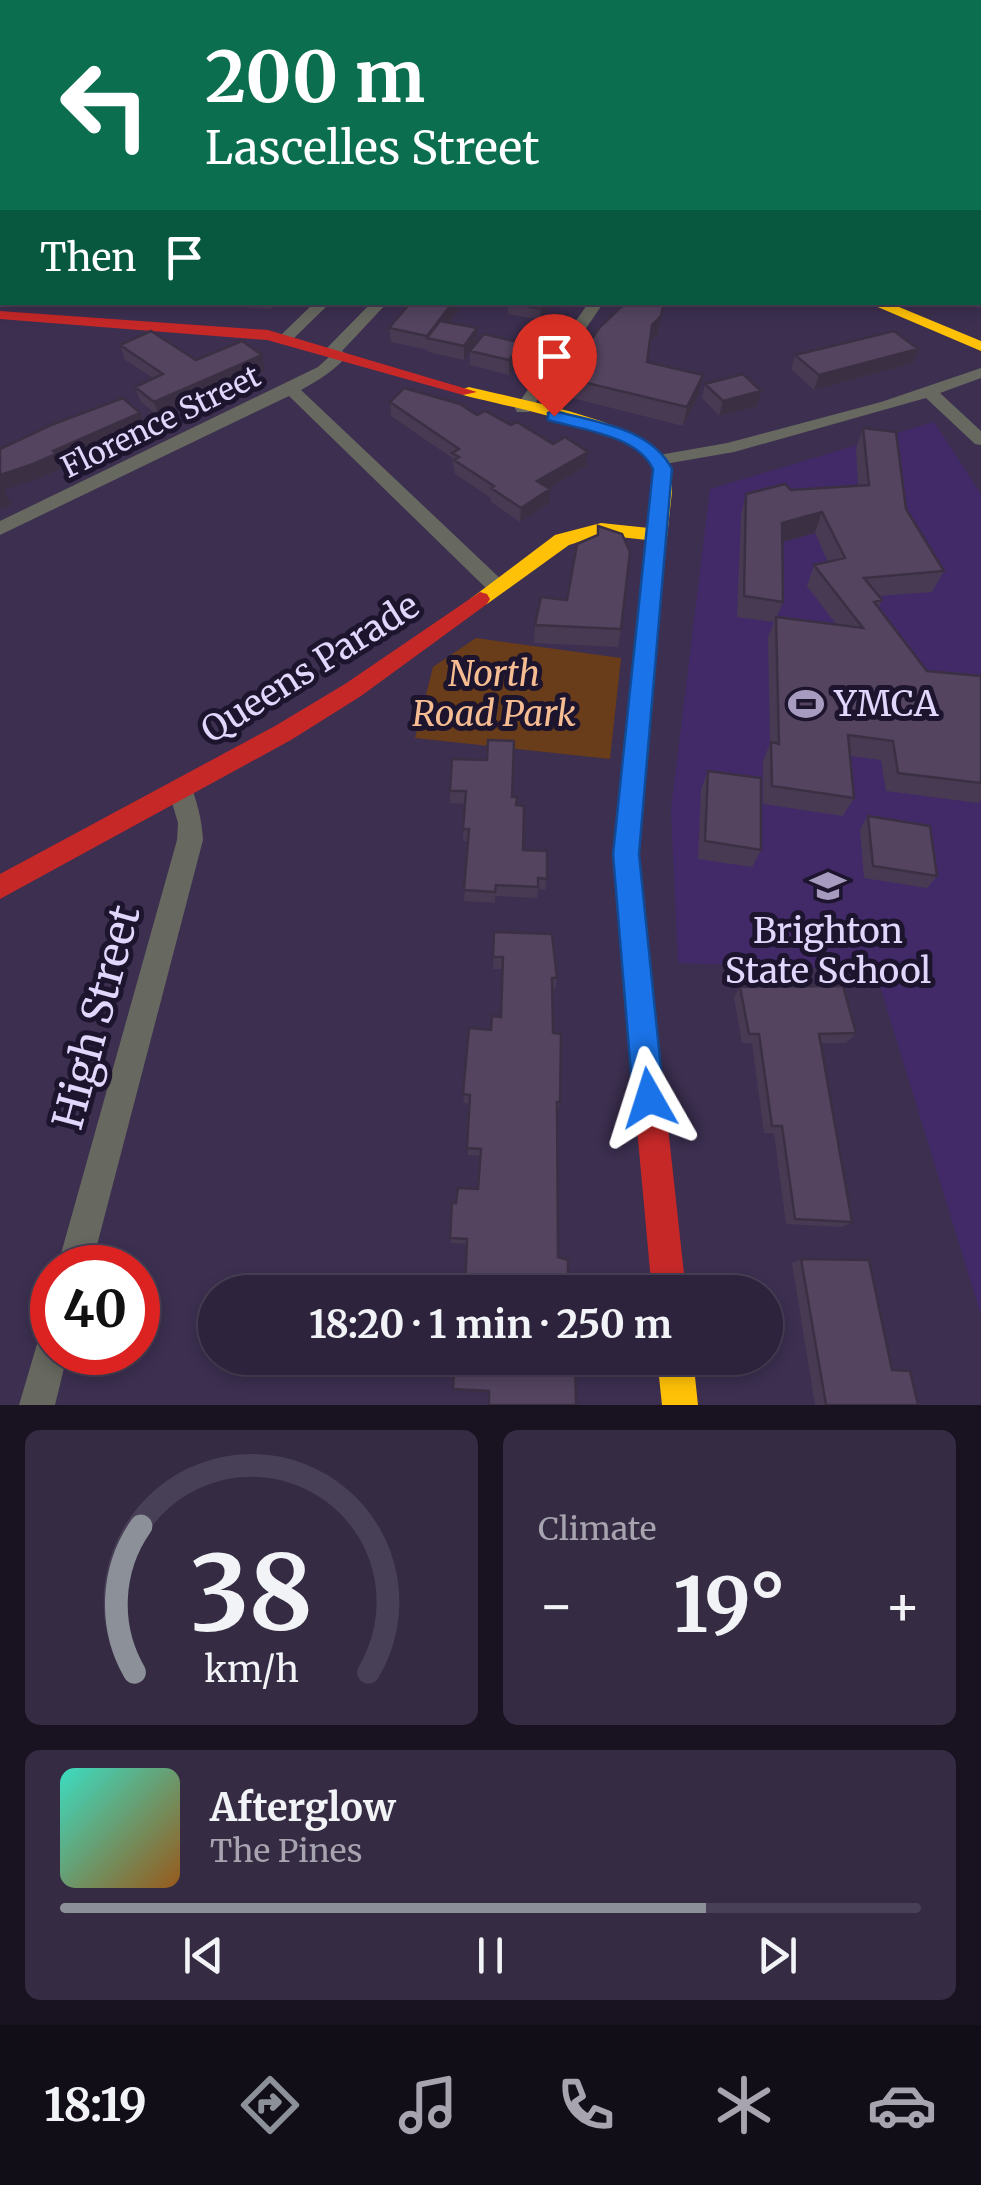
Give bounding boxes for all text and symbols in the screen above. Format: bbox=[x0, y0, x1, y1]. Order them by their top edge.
text: 200 m bbox=[205, 33, 425, 121]
icon: left bbox=[40, 40, 170, 170]
text: Lascelles Street bbox=[205, 120, 540, 176]
icon: arrive bbox=[157, 230, 212, 285]
text: Then bbox=[40, 234, 137, 281]
pin bbox=[512, 314, 597, 417]
icon: arrive bbox=[527, 329, 582, 384]
street label: Florence Street bbox=[55, 356, 267, 486]
street label: Queens Parade bbox=[193, 584, 427, 752]
park label: North Road Park bbox=[412, 652, 576, 736]
place label: YMCA bbox=[833, 682, 939, 726]
sports icon: YMCA bbox=[787, 685, 825, 723]
school or university icon: Brighton State School bbox=[809, 867, 847, 905]
street label: High Street bbox=[41, 900, 152, 1135]
place label: Brighton State School bbox=[725, 909, 931, 993]
position arrow bbox=[597, 1046, 701, 1150]
speed limit sign: 40 bbox=[30, 1245, 160, 1375]
text: 18:20 · 1 min · 250 m bbox=[309, 1301, 672, 1348]
text: Climate bbox=[538, 1509, 656, 1549]
text: 38 bbox=[190, 1528, 313, 1658]
text: 19° bbox=[673, 1558, 786, 1652]
text: − bbox=[538, 1571, 575, 1640]
text: + bbox=[884, 1571, 921, 1640]
text: km/h bbox=[204, 1647, 299, 1692]
text: Afterglow bbox=[210, 1784, 396, 1831]
text: The Pines bbox=[210, 1831, 362, 1871]
icon: previous bbox=[176, 1928, 231, 1983]
icon: pause bbox=[463, 1928, 518, 1983]
icon: next bbox=[750, 1928, 805, 1983]
icon: directions bbox=[235, 2070, 305, 2140]
icon: music bbox=[393, 2070, 463, 2140]
icon: phone bbox=[551, 2070, 621, 2140]
icon: climate bbox=[709, 2070, 779, 2140]
icon: car bbox=[867, 2070, 937, 2140]
text: 18:19 bbox=[44, 2077, 147, 2133]

